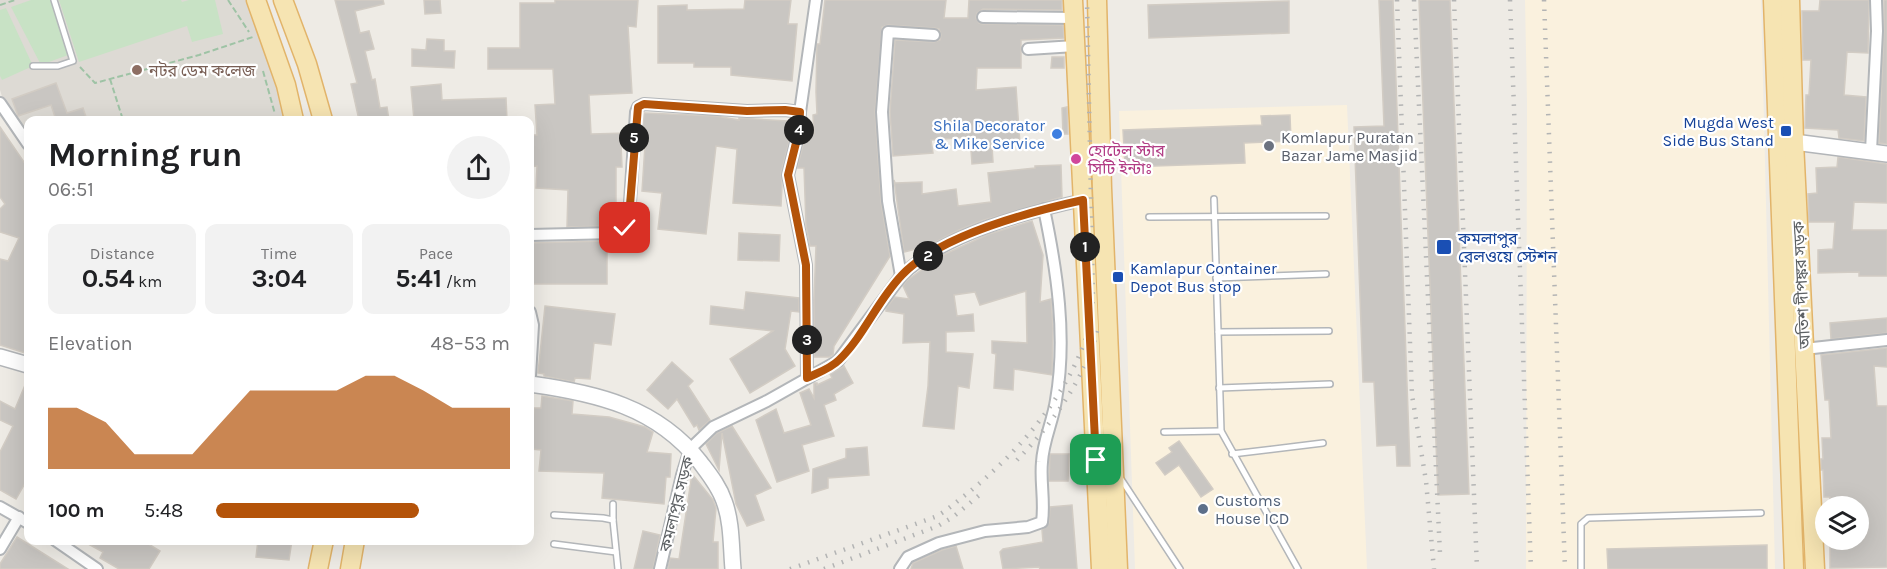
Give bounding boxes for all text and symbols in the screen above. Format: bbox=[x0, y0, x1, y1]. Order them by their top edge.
place label: নটর ডেম কলেজ bbox=[148, 61, 256, 80]
marker: নটর ডেম কলেজ bbox=[130, 63, 144, 77]
place label: Mugda West Side Bus Stand bbox=[1663, 113, 1774, 150]
pin: 4 bbox=[784, 115, 814, 145]
place label: Shila Decorator & Mike Service bbox=[933, 116, 1045, 153]
text: 4 bbox=[794, 120, 804, 139]
pin: 5 bbox=[619, 123, 649, 153]
marker: Mugda West Side Bus Stand bbox=[1779, 124, 1793, 138]
marker: Shila Decorator & Mike Service bbox=[1050, 127, 1064, 141]
text: 5 bbox=[629, 128, 639, 147]
place label: Komlapur Puratan Bazar Jame Masjid bbox=[1281, 128, 1418, 165]
text: Morning run bbox=[48, 136, 242, 174]
button: share bbox=[447, 136, 510, 199]
marker: Komlapur Puratan Bazar Jame Masjid bbox=[1262, 139, 1276, 153]
place label: হোটেল স্টার সিটি ইন্টাঃ bbox=[1087, 141, 1165, 178]
marker: হোটেল স্টার সিটি ইন্টাঃ bbox=[1069, 152, 1083, 166]
text: 06:51 bbox=[48, 178, 94, 201]
pin bbox=[599, 202, 650, 253]
icon: check bbox=[608, 211, 641, 244]
street label: অতিশ দীপঙ্কর সড়ক bbox=[1789, 220, 1814, 350]
place label: কমলাপুর রেলওয়ে স্টেশন bbox=[1457, 229, 1558, 266]
pin: 1 bbox=[1070, 232, 1100, 262]
text: 1 bbox=[1082, 237, 1088, 256]
marker: কমলাপুর রেলওয়ে স্টেশন bbox=[1435, 238, 1453, 256]
pin: 2 bbox=[913, 241, 943, 271]
text: Distance bbox=[90, 244, 154, 263]
text: Time bbox=[261, 244, 297, 263]
text: Pace bbox=[419, 244, 453, 263]
text: 2 bbox=[923, 246, 933, 265]
place label: Kamlapur Container Depot Bus stop bbox=[1130, 259, 1277, 296]
text: 0.54 bbox=[82, 263, 134, 294]
text: 3:04 bbox=[251, 263, 307, 294]
text: 5:41 bbox=[395, 263, 442, 294]
marker: Kamlapur Container Depot Bus stop bbox=[1111, 270, 1125, 284]
text: km bbox=[134, 272, 162, 291]
text: /km bbox=[442, 272, 477, 291]
pin: 3 bbox=[792, 325, 822, 355]
text: 3 bbox=[802, 330, 812, 349]
text: Elevation bbox=[48, 332, 133, 355]
text: 48–53 m bbox=[431, 332, 510, 355]
pin bbox=[1070, 434, 1121, 485]
icon: arrive bbox=[1079, 443, 1112, 476]
street label: কমলাপুর সড়ক bbox=[655, 453, 698, 555]
place label: Customs House ICD bbox=[1215, 491, 1289, 528]
map controls bbox=[1815, 496, 1869, 550]
button: layers bbox=[1815, 496, 1869, 550]
text: 100 m bbox=[48, 499, 104, 522]
text: 5:48 bbox=[144, 499, 183, 522]
marker: Customs House ICD bbox=[1196, 502, 1210, 516]

